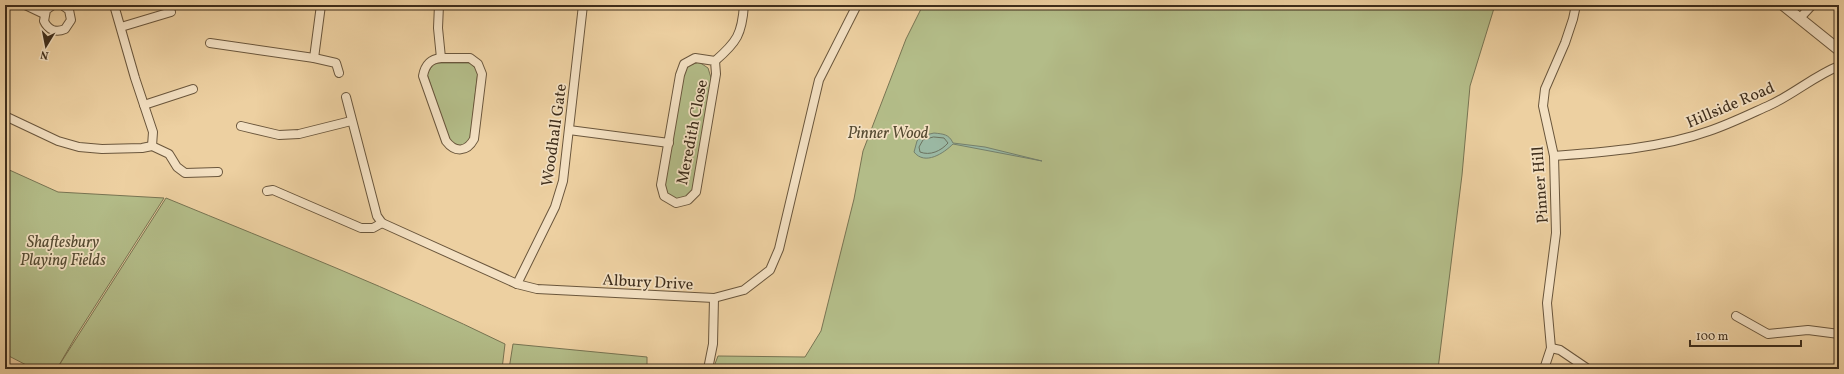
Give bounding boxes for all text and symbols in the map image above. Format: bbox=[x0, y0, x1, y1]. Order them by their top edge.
north arrow bbox=[26, 26, 66, 66]
text: N bbox=[39, 46, 50, 62]
street label: Hillside Road bbox=[1683, 77, 1778, 134]
street label: Meredith Close bbox=[672, 78, 714, 187]
street label: Woodhall Gate bbox=[537, 82, 573, 188]
park label: Pinner Wood bbox=[848, 123, 929, 145]
street label: Pinner Hill bbox=[1527, 145, 1555, 224]
park label: Shaftesbury Playing Fields bbox=[20, 232, 106, 272]
street label: Albury Drive bbox=[602, 270, 694, 296]
scale bar bbox=[1690, 322, 1801, 348]
text: 100 m bbox=[1696, 329, 1729, 345]

